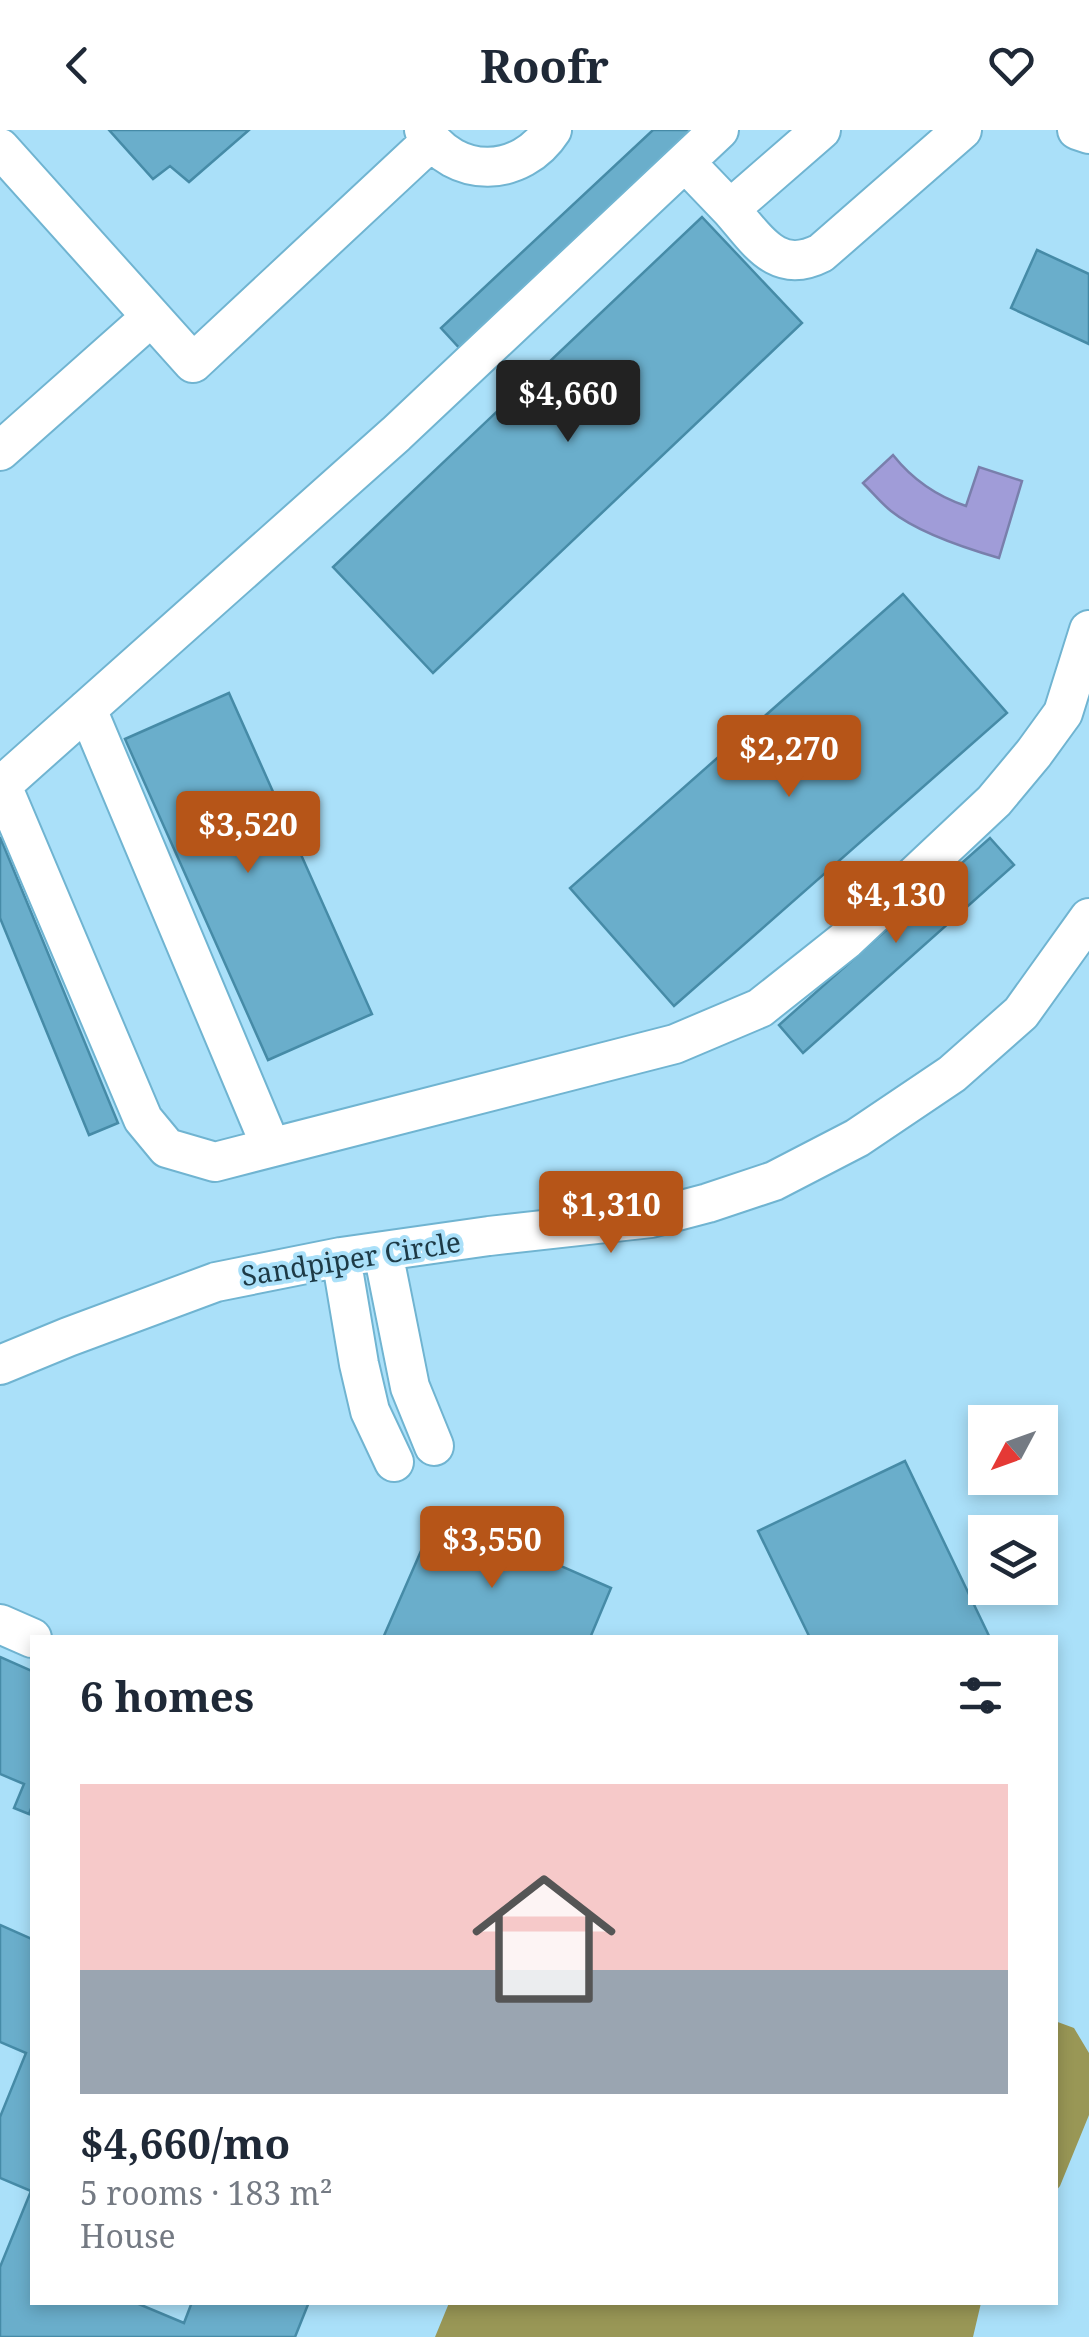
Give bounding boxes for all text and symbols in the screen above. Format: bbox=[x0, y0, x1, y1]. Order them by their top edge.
text: Roofr bbox=[480, 35, 609, 96]
icon: back bbox=[50, 38, 105, 93]
icon: heart bbox=[984, 38, 1039, 93]
pin: $4,660 bbox=[487, 360, 649, 445]
text: $4,660 bbox=[518, 371, 618, 414]
pin: $2,270 bbox=[708, 715, 870, 800]
text: $2,270 bbox=[739, 726, 839, 769]
pin: $3,520 bbox=[167, 791, 329, 876]
text: $3,520 bbox=[198, 802, 298, 845]
pin: $4,130 bbox=[815, 861, 977, 946]
text: $4,130 bbox=[846, 872, 946, 915]
pin: $1,310 bbox=[530, 1171, 692, 1256]
text: $1,310 bbox=[561, 1182, 661, 1225]
street label: Sandpiper Circle bbox=[238, 1222, 463, 1294]
north arrow bbox=[968, 1405, 1058, 1495]
map controls bbox=[968, 1405, 1058, 1605]
pin: $3,550 bbox=[411, 1506, 573, 1591]
button: layers bbox=[968, 1515, 1058, 1605]
text: $3,550 bbox=[442, 1517, 542, 1560]
text: 6 homes bbox=[80, 1667, 254, 1724]
icon: filters bbox=[953, 1668, 1008, 1723]
icon: home bbox=[454, 1849, 634, 2029]
text: $4,660/mo bbox=[80, 2114, 290, 2171]
text: 5 rooms · 183 m² bbox=[80, 2171, 333, 2214]
text: House bbox=[80, 2214, 176, 2257]

